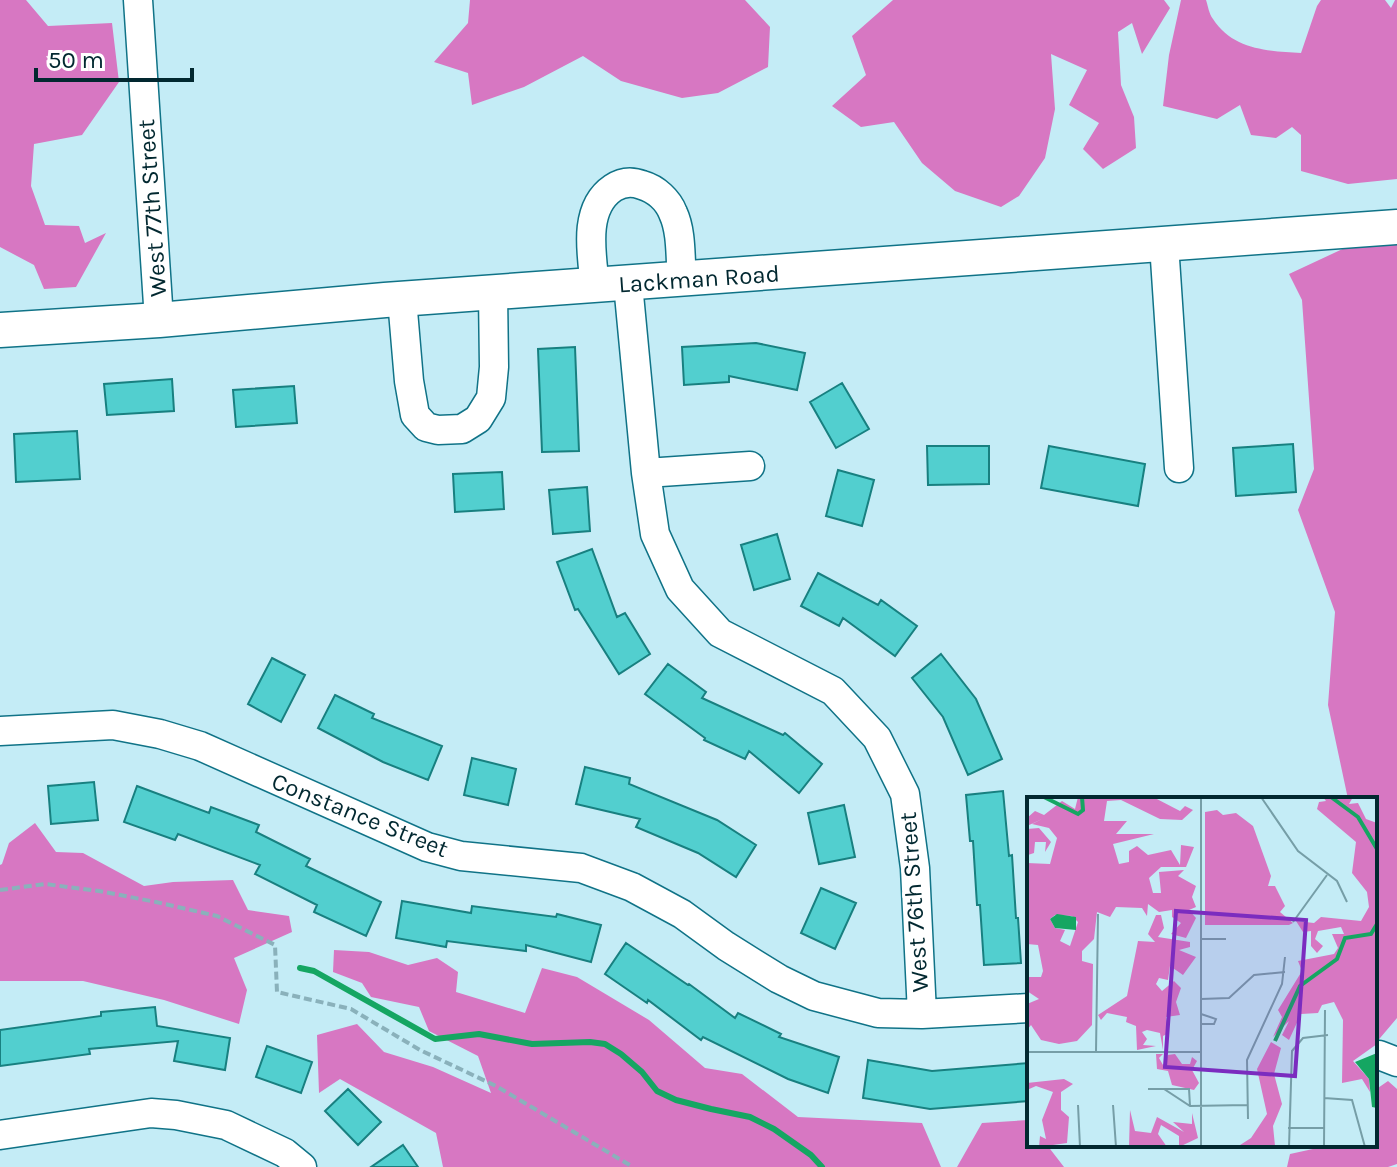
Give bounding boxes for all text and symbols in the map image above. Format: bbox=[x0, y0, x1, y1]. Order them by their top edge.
scale bar bbox=[36, 32, 192, 82]
text: 50 m bbox=[48, 46, 104, 74]
street label: West 77th Street bbox=[132, 118, 172, 298]
street label: Lackman Road bbox=[618, 259, 780, 299]
street label: Constance Street bbox=[268, 767, 452, 863]
inset map bbox=[1027, 797, 1377, 1147]
street label: West 76th Street bbox=[894, 811, 934, 993]

